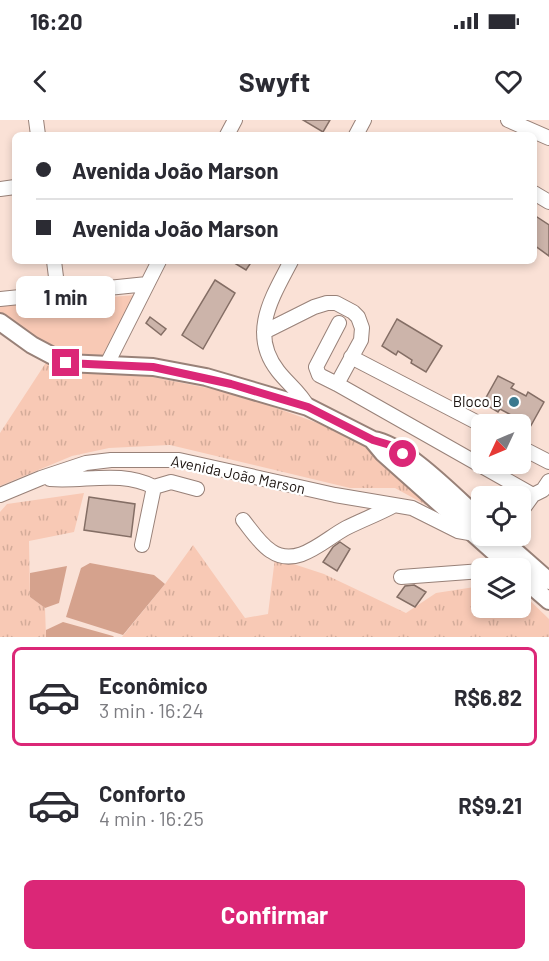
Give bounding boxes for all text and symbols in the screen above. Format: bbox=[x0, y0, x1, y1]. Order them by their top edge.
text: 16:20 bbox=[30, 8, 82, 34]
icon: back bbox=[24, 65, 57, 98]
text: Swyft bbox=[239, 65, 310, 97]
icon: heart bbox=[492, 65, 525, 98]
text: Avenida João Marson bbox=[72, 157, 279, 183]
text: Avenida João Marson bbox=[72, 215, 279, 241]
callout: 1 min bbox=[16, 276, 116, 318]
text: 1 min bbox=[44, 285, 87, 309]
route end bbox=[52, 349, 79, 376]
place label: Bloco B bbox=[453, 392, 502, 410]
marker: Bloco B bbox=[507, 395, 521, 409]
north arrow bbox=[471, 414, 531, 474]
map controls bbox=[471, 414, 531, 618]
route start bbox=[389, 440, 416, 467]
street label: Avenida João Marson bbox=[169, 451, 307, 497]
button: locate bbox=[471, 486, 531, 546]
button: layers bbox=[471, 558, 531, 618]
icon: car bbox=[27, 670, 81, 724]
text: Econômico bbox=[99, 672, 208, 698]
text: R$6.82 bbox=[454, 684, 522, 710]
text: 3 min · 16:24 bbox=[99, 698, 204, 722]
icon: car bbox=[27, 778, 81, 832]
text: Conforto bbox=[99, 780, 186, 806]
text: R$9.21 bbox=[458, 792, 522, 818]
text: 4 min · 16:25 bbox=[99, 806, 204, 830]
button: Confirmar bbox=[24, 880, 525, 949]

